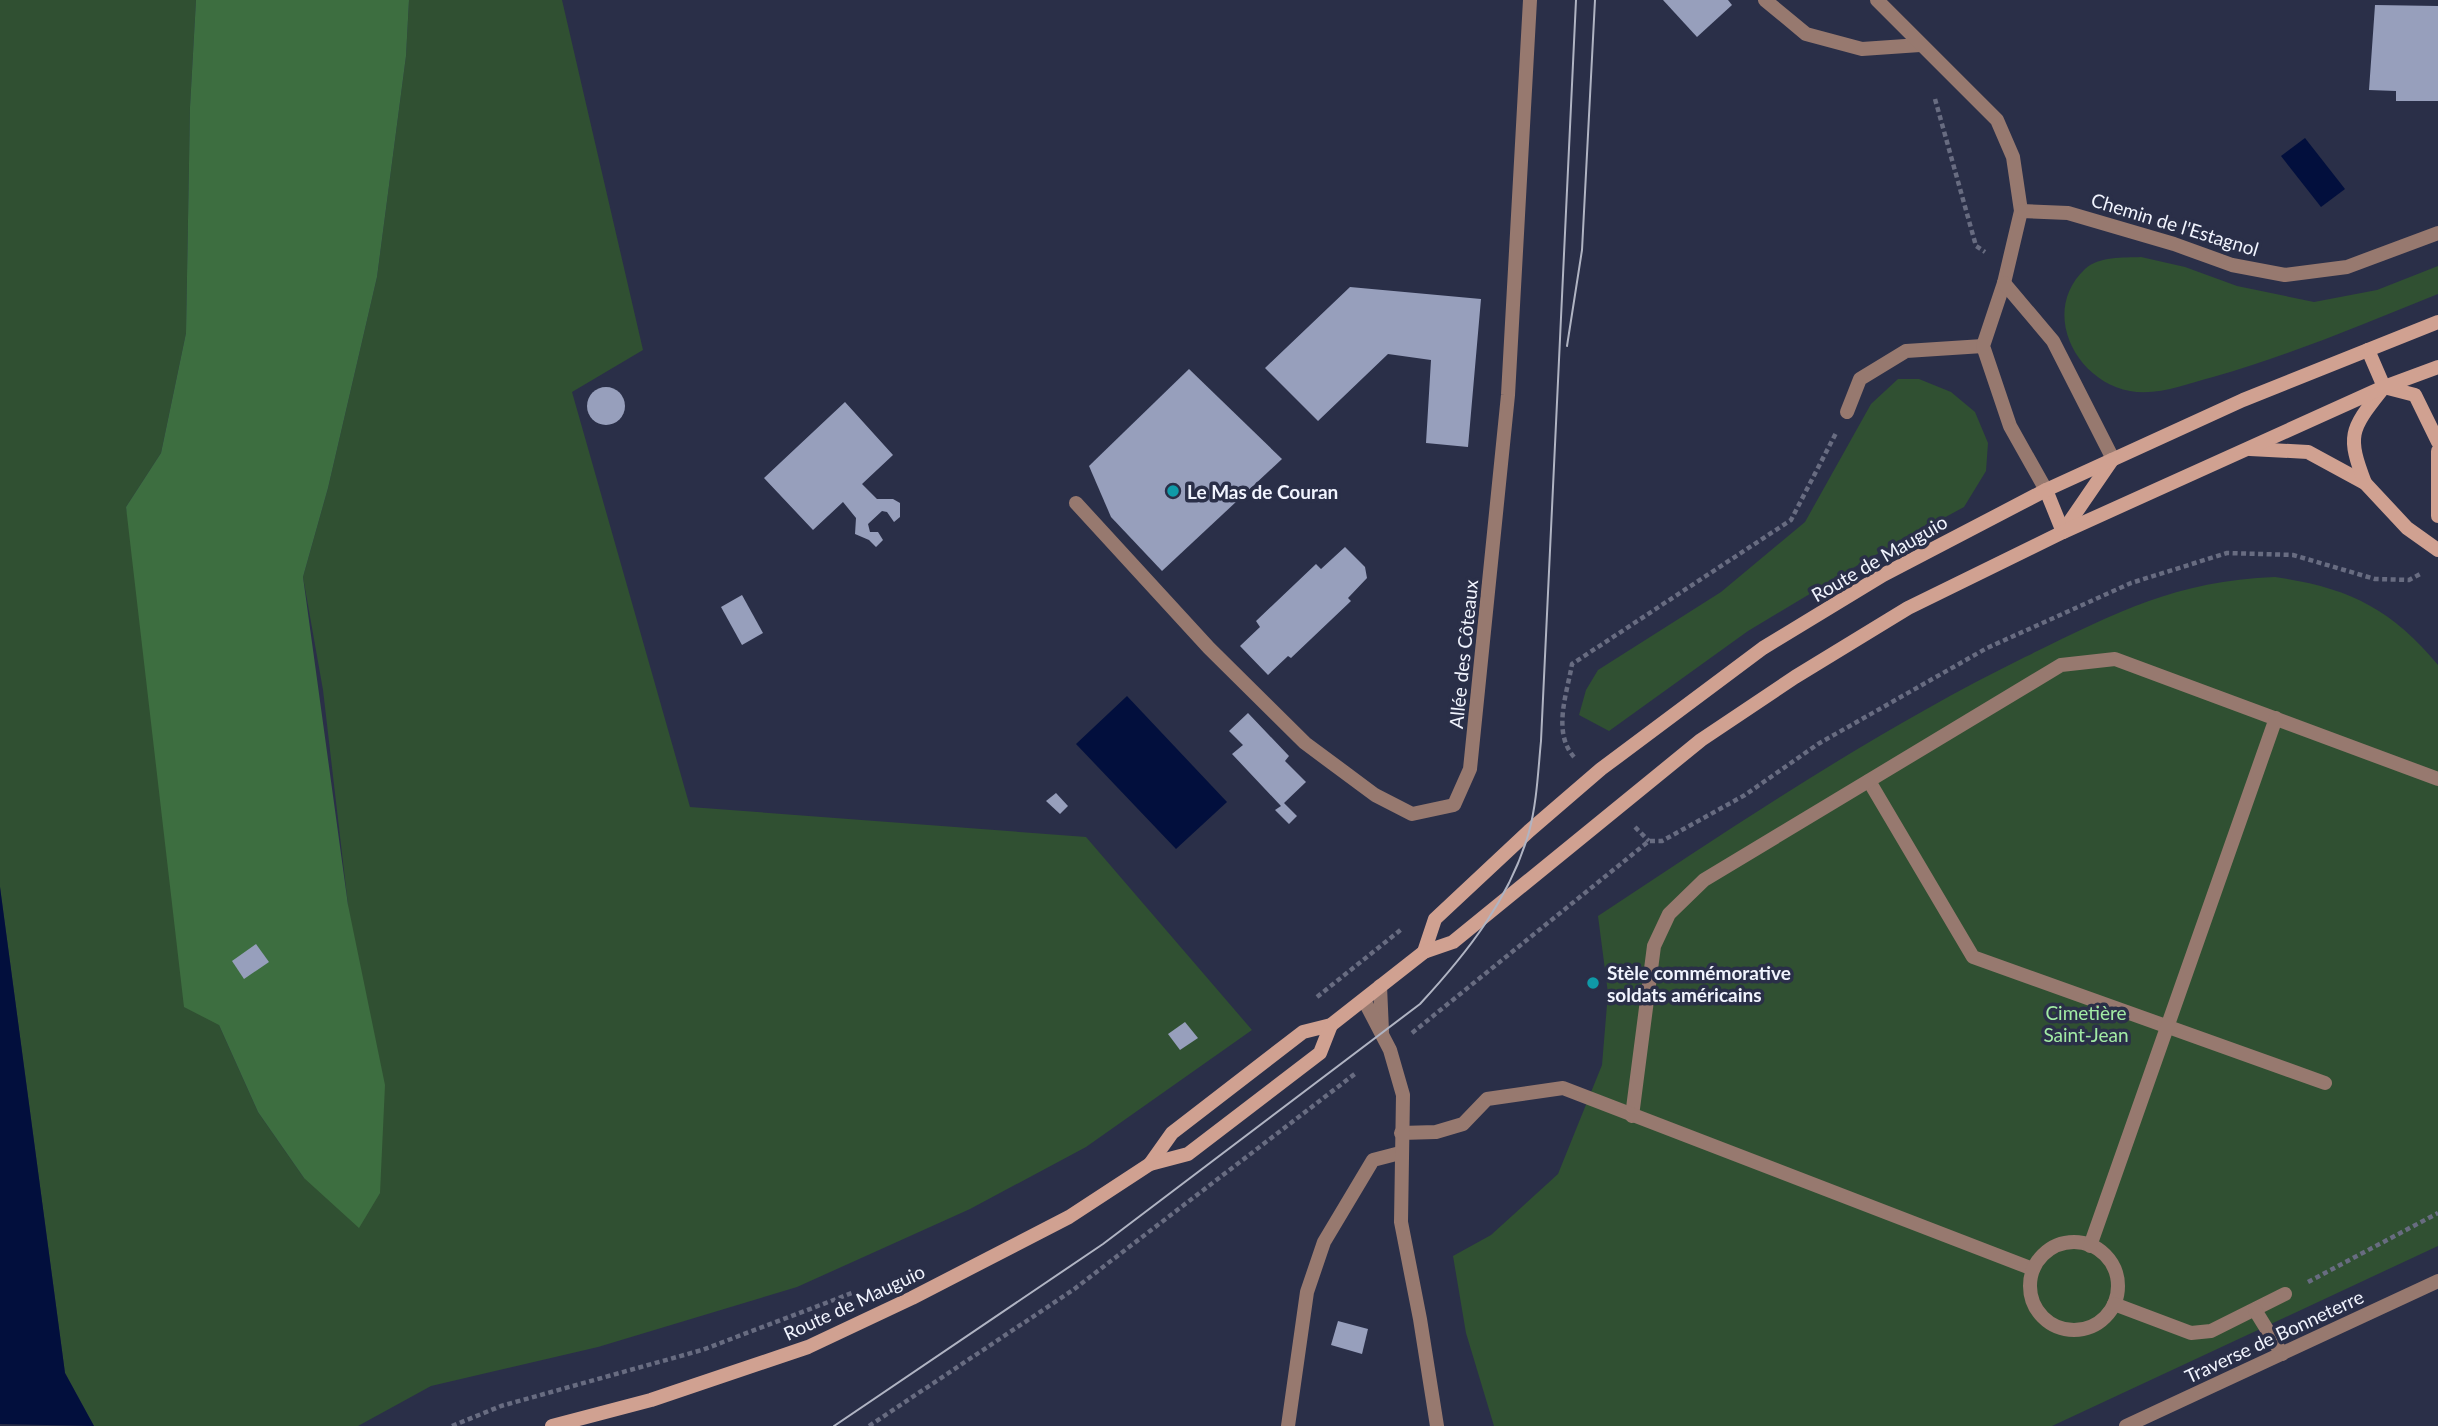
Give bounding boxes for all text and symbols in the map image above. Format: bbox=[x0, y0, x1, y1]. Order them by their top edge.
street label: Chemin de l'Estagnol bbox=[2088, 188, 2262, 260]
place label: Le Mas de Couran bbox=[1187, 480, 1338, 503]
marker: Le Mas de Couran bbox=[1165, 483, 1181, 499]
street label: Route de Mauguio bbox=[1807, 510, 1951, 606]
street label: Allée des Côteaux bbox=[1444, 578, 1482, 730]
place label: Stèle commémorative soldats américains bbox=[1607, 961, 1791, 1006]
marker: Stèle commémorative soldats américains bbox=[1585, 975, 1601, 991]
park label: Cimetière Saint-Jean bbox=[2043, 1001, 2129, 1046]
street label: Route de Mauguio bbox=[780, 1259, 928, 1345]
street label: Traverse de Bonneterre bbox=[2181, 1284, 2367, 1388]

